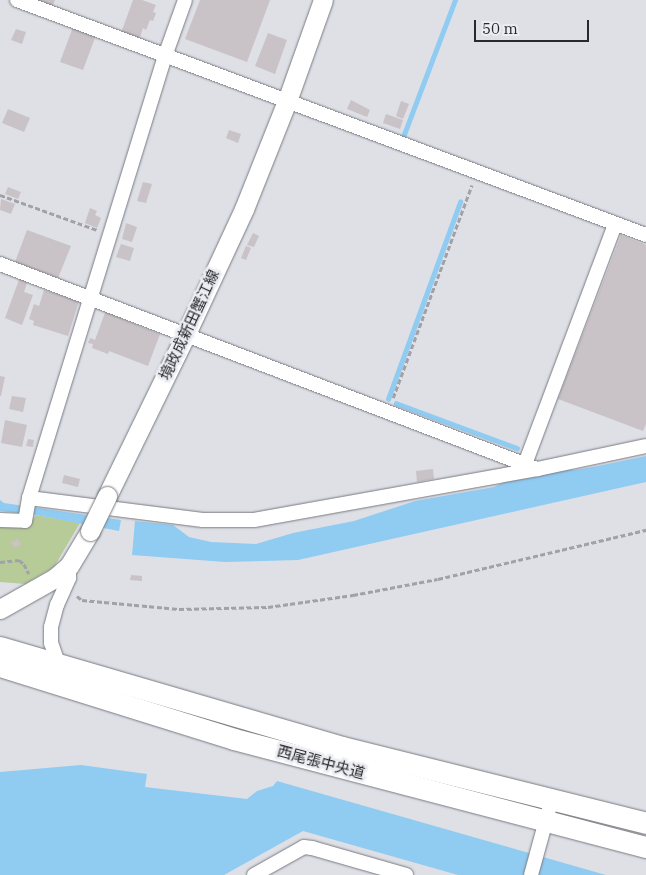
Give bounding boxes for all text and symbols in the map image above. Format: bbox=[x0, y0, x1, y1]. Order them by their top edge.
scale bar bbox=[476, 10, 591, 42]
text: 50 m bbox=[482, 19, 518, 38]
street label: 境政成新田蟹江線 bbox=[155, 267, 223, 383]
street label: 西尾張中央道 bbox=[275, 742, 367, 782]

